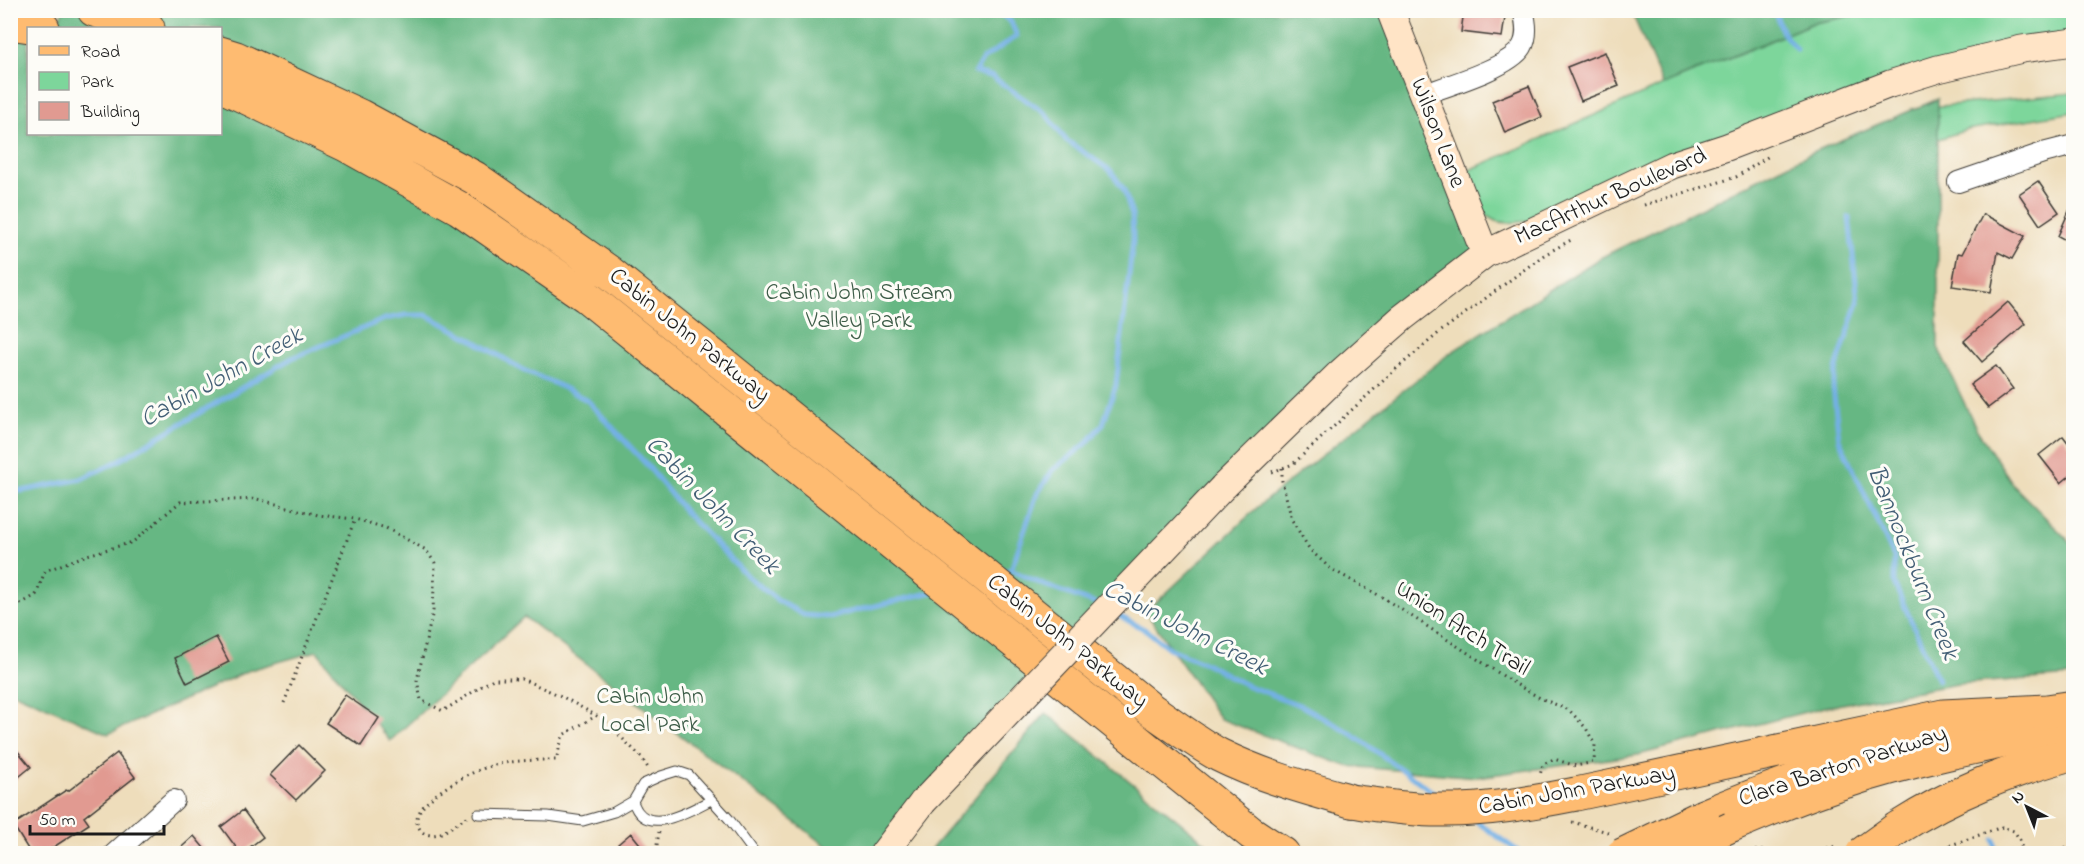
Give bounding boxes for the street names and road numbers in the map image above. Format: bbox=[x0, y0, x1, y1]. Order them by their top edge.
street label: Wilson Lane bbox=[1400, 73, 1474, 193]
street label: MacArthur Boulevard bbox=[1509, 139, 1713, 255]
street label: Cabin John Parkway bbox=[600, 260, 777, 413]
street label: Cabin John Parkway bbox=[978, 566, 1155, 719]
street label: Union Arch Trail bbox=[1388, 572, 1536, 686]
street label: Clara Barton Parkway bbox=[1734, 717, 1952, 818]
street label: Cabin John Parkway bbox=[1476, 756, 1678, 827]

